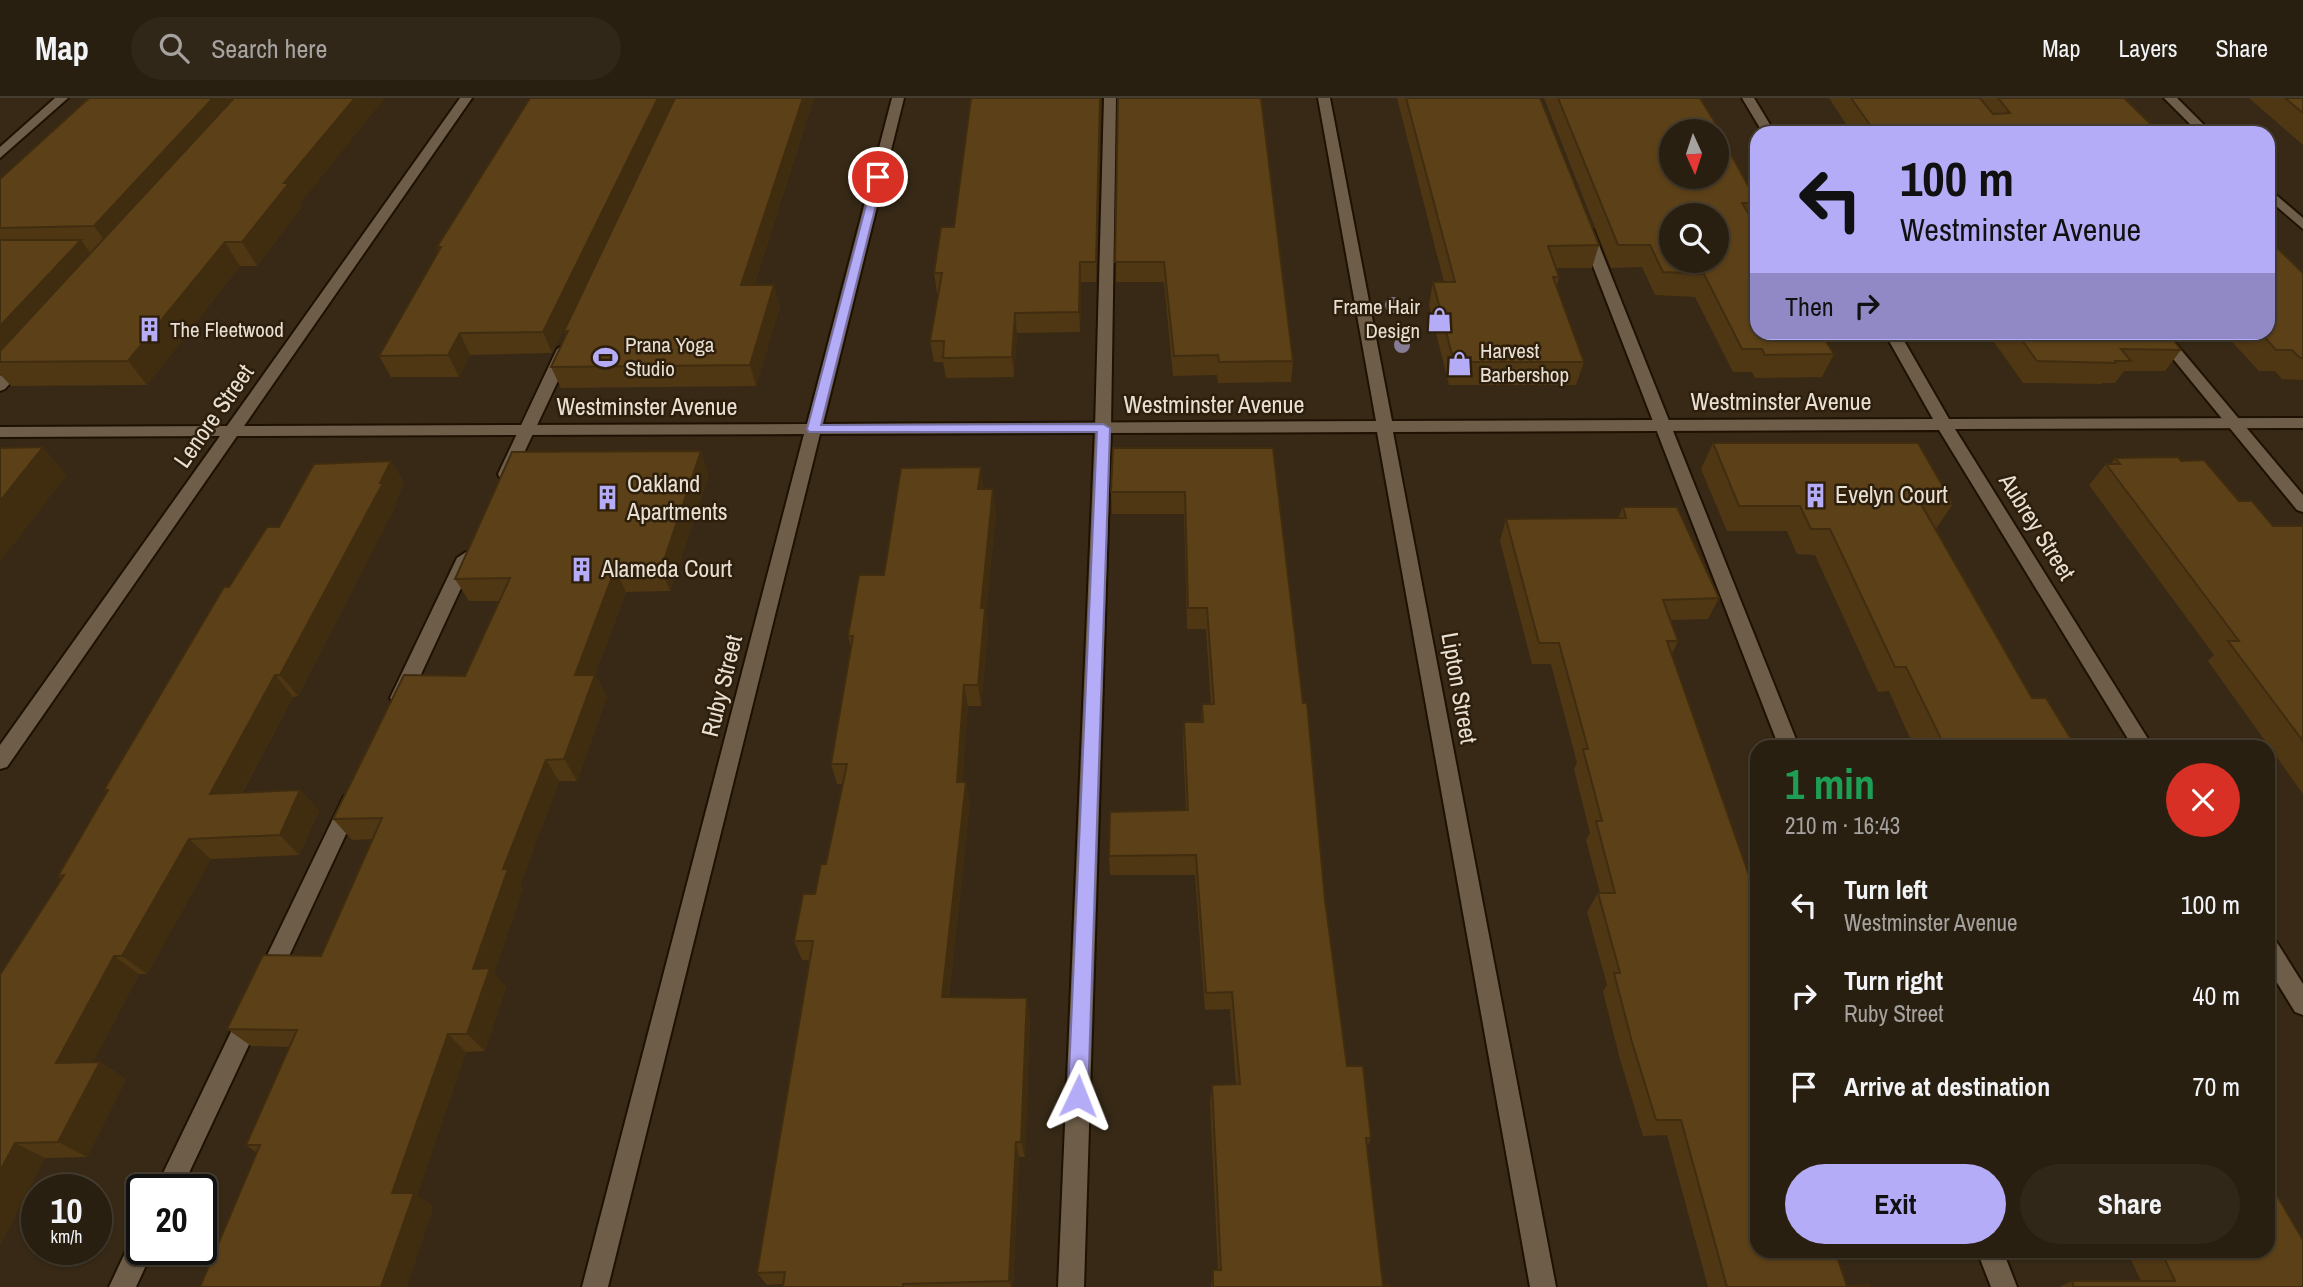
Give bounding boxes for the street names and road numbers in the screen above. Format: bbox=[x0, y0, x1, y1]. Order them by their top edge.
street label: Lenore Street bbox=[166, 357, 261, 473]
street label: Westminster Avenue bbox=[1691, 385, 1871, 417]
street label: Westminster Avenue bbox=[1124, 388, 1304, 420]
street label: Westminster Avenue bbox=[557, 390, 737, 422]
street label: Aubrey Street bbox=[1992, 466, 2084, 586]
street label: Lipton Street bbox=[1434, 630, 1486, 747]
street label: Ruby Street bbox=[693, 631, 749, 740]

